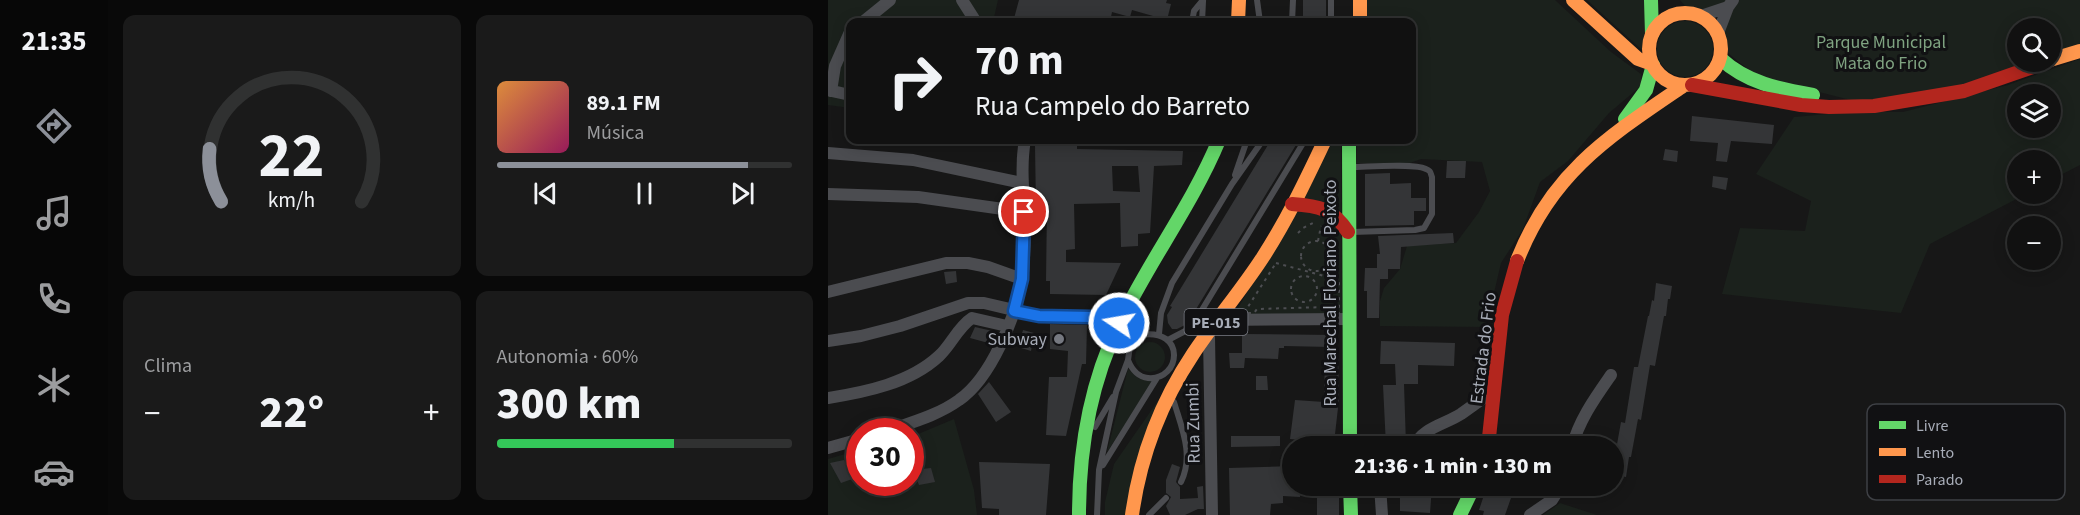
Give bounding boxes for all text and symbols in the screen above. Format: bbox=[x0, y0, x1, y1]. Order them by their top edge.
map controls bbox=[2007, 18, 2061, 270]
button: search bbox=[2007, 18, 2061, 72]
text: 21:35 bbox=[21, 22, 87, 61]
park label: Parque Municipal Mata do Frio bbox=[1816, 30, 1946, 76]
text: 70 m bbox=[975, 31, 1064, 91]
icon: right bbox=[876, 42, 954, 120]
button: layers bbox=[2007, 84, 2061, 138]
text: 89.1 FM bbox=[587, 87, 661, 119]
text: Rua Campelo do Barreto bbox=[975, 87, 1250, 126]
icon: directions bbox=[33, 105, 75, 147]
text: 22 bbox=[259, 113, 325, 202]
text: Música bbox=[587, 119, 644, 147]
button: + bbox=[2007, 150, 2061, 204]
icon: previous bbox=[529, 177, 562, 210]
icon: pause bbox=[628, 177, 661, 210]
icon: next bbox=[726, 177, 759, 210]
street label: Rua Marechal Floriano Peixoto bbox=[1318, 179, 1343, 407]
text: km/h bbox=[268, 186, 316, 217]
pin bbox=[998, 186, 1049, 237]
icon: music bbox=[33, 192, 75, 234]
icon: arrive bbox=[1007, 195, 1040, 228]
button: − bbox=[2007, 216, 2061, 270]
icon: phone bbox=[33, 278, 75, 320]
position arrow bbox=[1087, 291, 1151, 355]
street label: Estrada do Frio bbox=[1464, 291, 1503, 405]
road number: PE-015 bbox=[1184, 309, 1248, 335]
place label: Subway bbox=[987, 327, 1048, 352]
marker: Subway bbox=[1052, 332, 1066, 346]
text: Autonomia · 60% bbox=[497, 343, 638, 371]
text: Clima bbox=[144, 352, 192, 380]
icon: climate bbox=[33, 364, 75, 406]
text: 300 km bbox=[497, 372, 642, 436]
text: 22° bbox=[259, 381, 324, 445]
street label: Rua Zumbi bbox=[1180, 382, 1207, 464]
text: − bbox=[144, 390, 160, 437]
text: + bbox=[423, 390, 439, 437]
legend bbox=[1867, 404, 2065, 500]
text: Livre bbox=[1916, 415, 1949, 437]
speed limit sign: 30 bbox=[846, 418, 924, 496]
text: Lento bbox=[1916, 442, 1954, 464]
text: 21:36 · 1 min · 130 m bbox=[1354, 450, 1552, 482]
icon: car bbox=[33, 451, 75, 493]
text: Parado bbox=[1916, 469, 1963, 491]

